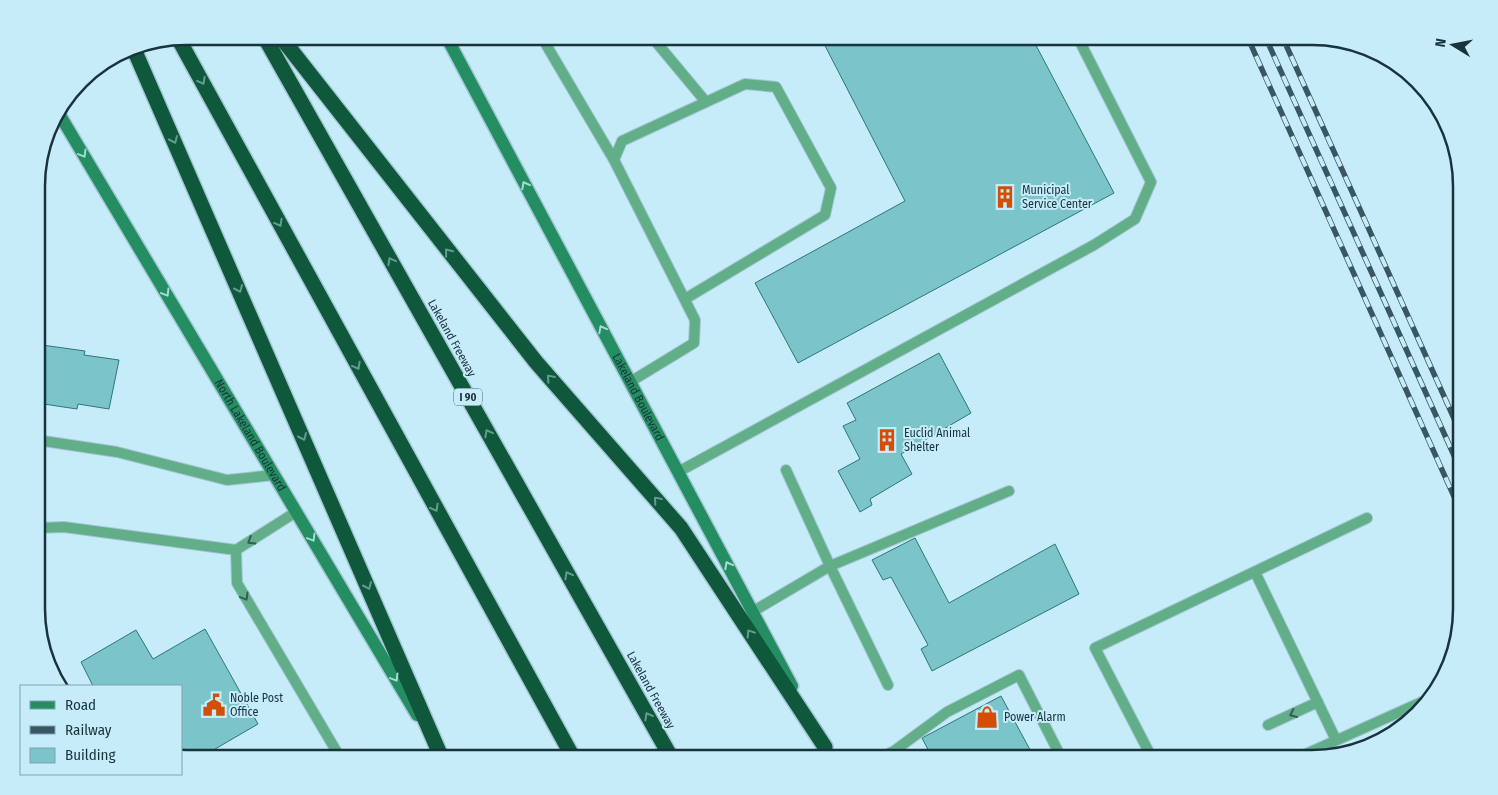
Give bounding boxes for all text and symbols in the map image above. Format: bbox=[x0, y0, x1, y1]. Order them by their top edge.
north arrow bbox=[1428, 20, 1478, 70]
text: N bbox=[1432, 37, 1450, 48]
one-way arrow bbox=[196, 75, 206, 84]
one-way arrow bbox=[167, 135, 178, 144]
one-way arrow bbox=[76, 148, 86, 157]
one-way arrow bbox=[521, 182, 531, 191]
place label: Municipal Service Center bbox=[1022, 183, 1093, 211]
building icon: Municipal Service Center bbox=[992, 184, 1018, 210]
one-way arrow bbox=[273, 218, 283, 227]
one-way arrow bbox=[444, 248, 453, 257]
one-way arrow bbox=[388, 258, 398, 267]
one-way arrow bbox=[233, 284, 243, 292]
one-way arrow bbox=[160, 288, 170, 297]
street label: Lakeland Freeway bbox=[425, 297, 479, 380]
one-way arrow bbox=[598, 325, 608, 334]
street label: Lakeland Boulevard bbox=[609, 351, 667, 443]
one-way arrow bbox=[351, 361, 361, 370]
one-way arrow bbox=[547, 374, 556, 383]
street label: North Lakeland Boulevard bbox=[212, 377, 289, 493]
road number: I 90 bbox=[454, 388, 482, 406]
place label: Euclid Animal Shelter bbox=[904, 426, 970, 454]
building icon: Euclid Animal Shelter bbox=[874, 427, 900, 453]
one-way arrow bbox=[485, 430, 495, 439]
one-way arrow bbox=[298, 433, 308, 441]
one-way arrow bbox=[654, 497, 663, 506]
one-way arrow bbox=[429, 503, 439, 512]
one-way arrow bbox=[305, 533, 315, 542]
one-way arrow bbox=[248, 534, 257, 544]
one-way arrow bbox=[724, 561, 734, 570]
one-way arrow bbox=[565, 571, 575, 580]
one-way arrow bbox=[363, 582, 373, 590]
one-way arrow bbox=[239, 591, 249, 600]
one-way arrow bbox=[747, 629, 756, 639]
street label: Lakeland Freeway bbox=[624, 649, 678, 732]
one-way arrow bbox=[388, 672, 398, 681]
legend bbox=[20, 685, 182, 775]
place label: Noble Post Office bbox=[230, 691, 283, 719]
public building icon: Noble Post Office bbox=[201, 692, 227, 718]
text: Road bbox=[65, 696, 96, 714]
shop icon: Power Alarm bbox=[974, 704, 1000, 730]
one-way arrow bbox=[1289, 707, 1298, 718]
place label: Power Alarm bbox=[1004, 710, 1066, 724]
one-way arrow bbox=[645, 713, 655, 722]
text: Railway bbox=[65, 721, 112, 739]
text: Building bbox=[65, 746, 116, 764]

